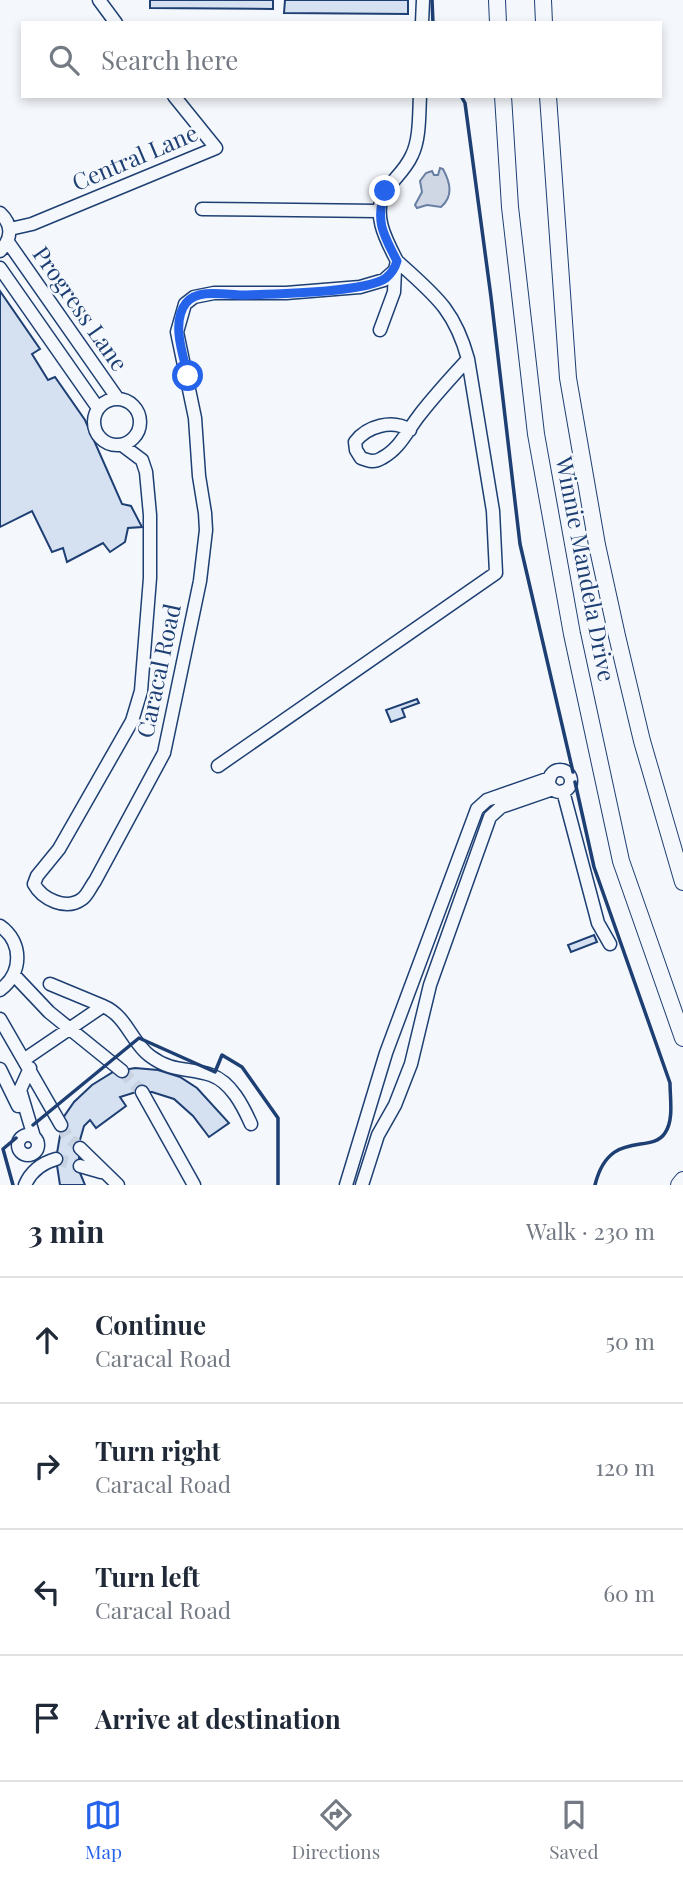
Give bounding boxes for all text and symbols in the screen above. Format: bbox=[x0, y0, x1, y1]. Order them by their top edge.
search box bbox=[21, 21, 662, 98]
icon: search bbox=[45, 41, 83, 79]
text: Search here bbox=[101, 42, 238, 77]
street label: Central Lane bbox=[67, 116, 202, 197]
route end bbox=[369, 175, 400, 206]
street label: Progress Lane bbox=[27, 239, 136, 377]
route start bbox=[172, 360, 203, 391]
street label: Winnie Mandela Drive bbox=[549, 453, 623, 684]
street label: Caracal Road bbox=[128, 601, 187, 741]
text: 3 min bbox=[28, 1211, 104, 1251]
text: Walk · 230 m bbox=[526, 1215, 655, 1246]
text: Continue bbox=[95, 1307, 206, 1342]
icon: ahead bbox=[28, 1321, 66, 1359]
text: 50 m bbox=[606, 1325, 655, 1356]
text: Caracal Road bbox=[95, 1342, 231, 1373]
text: Turn right bbox=[95, 1433, 221, 1468]
icon: right bbox=[28, 1447, 66, 1485]
text: 120 m bbox=[596, 1451, 655, 1482]
text: Caracal Road bbox=[95, 1468, 231, 1499]
text: Turn left bbox=[95, 1559, 200, 1594]
icon: left bbox=[28, 1573, 66, 1611]
text: 60 m bbox=[603, 1577, 655, 1608]
text: Caracal Road bbox=[95, 1594, 231, 1625]
icon: arrive bbox=[28, 1699, 66, 1737]
text: Arrive at destination bbox=[95, 1701, 341, 1736]
tab: Map bbox=[84, 1796, 122, 1864]
tab: Directions bbox=[291, 1796, 380, 1864]
tab: Saved bbox=[549, 1796, 599, 1864]

